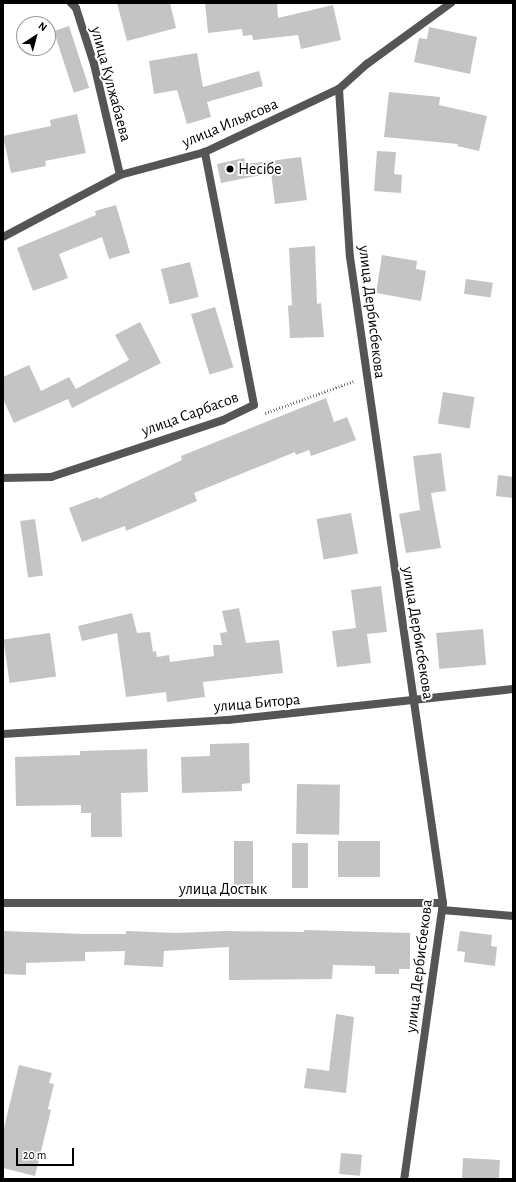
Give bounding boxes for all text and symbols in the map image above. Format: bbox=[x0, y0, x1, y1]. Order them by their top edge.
north arrow bbox=[16, 16, 56, 56]
text: N bbox=[36, 20, 49, 33]
street label: улица Кулжабаева bbox=[86, 24, 136, 144]
street label: улица Ильясова bbox=[179, 94, 281, 152]
place label: Несібе bbox=[238, 159, 282, 179]
marker: Несібе bbox=[225, 164, 235, 174]
street label: улица Дербисбекова bbox=[354, 244, 390, 380]
street label: улица Сарбасов bbox=[139, 388, 241, 440]
street label: улица Дербисбекова bbox=[398, 565, 438, 701]
street label: улица Битора bbox=[213, 690, 301, 716]
street label: улица Достык bbox=[179, 879, 267, 899]
street label: улица Дербисбекова bbox=[401, 898, 437, 1034]
scale bar bbox=[18, 1140, 76, 1166]
text: 20 m bbox=[23, 1149, 46, 1161]

